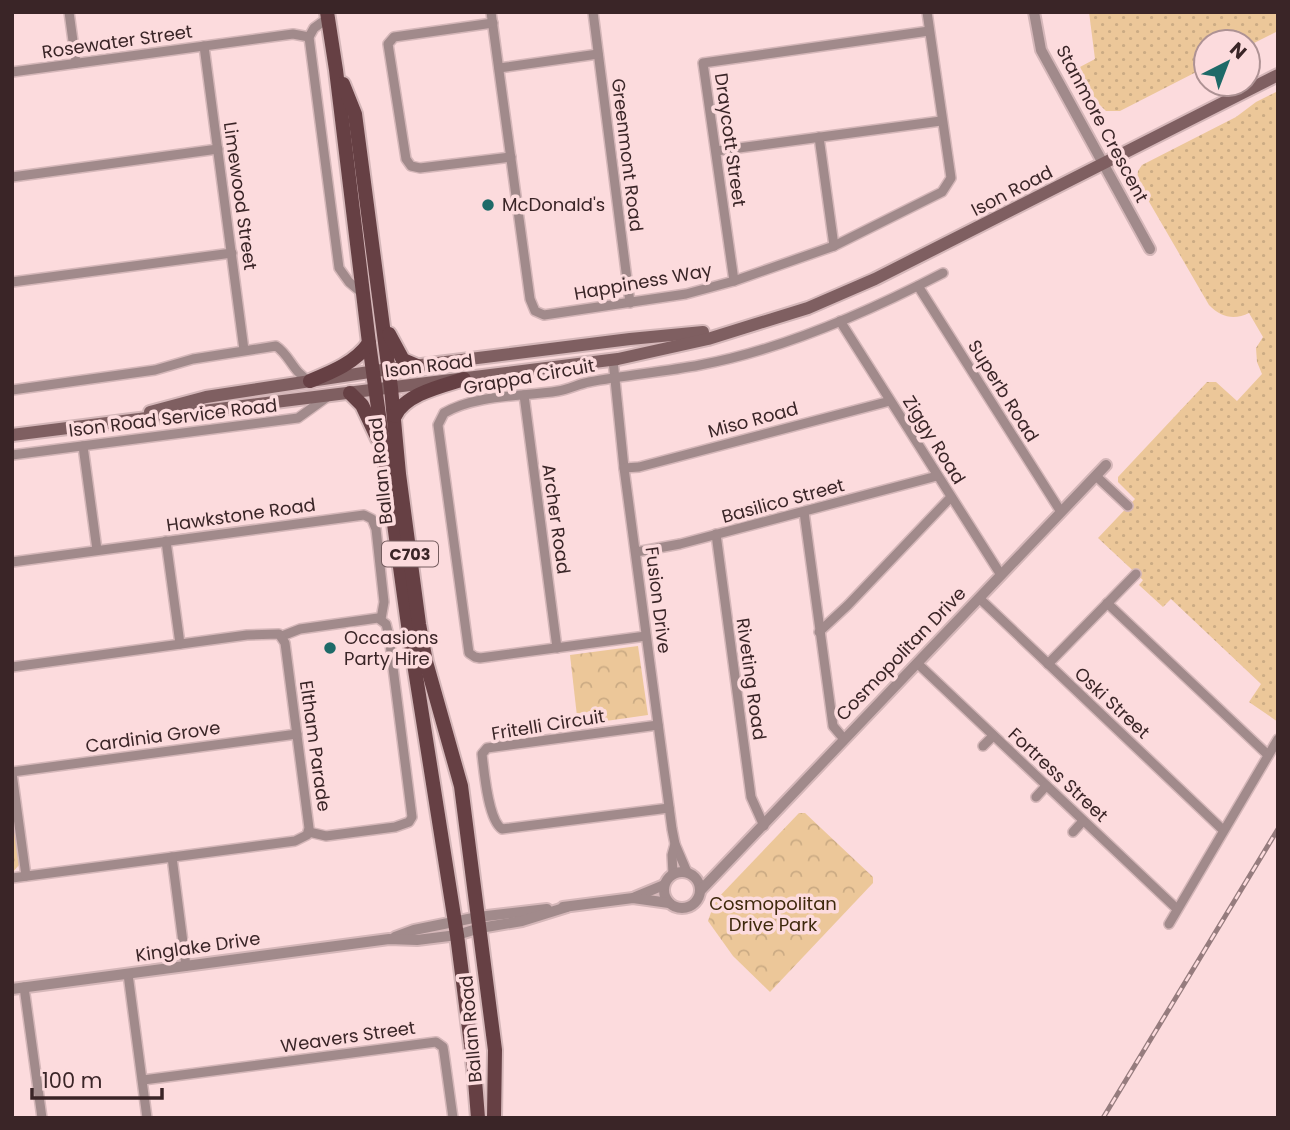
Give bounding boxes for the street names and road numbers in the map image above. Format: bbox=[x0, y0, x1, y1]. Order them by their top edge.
street label: Rosewater Street bbox=[40, 19, 194, 64]
street label: Stanmore Crescent bbox=[1050, 41, 1155, 207]
street label: Draycott Street bbox=[709, 71, 752, 208]
street label: Greenmont Road bbox=[606, 77, 649, 233]
street label: Limewood Street bbox=[218, 120, 263, 272]
street label: Ison Road bbox=[967, 159, 1057, 222]
street label: Happiness Way bbox=[572, 257, 714, 306]
street label: Superb Road bbox=[962, 335, 1045, 447]
street label: Ison Road bbox=[384, 348, 474, 383]
street label: Grappa Circuit bbox=[461, 353, 596, 400]
street label: Ziggy Road bbox=[897, 391, 972, 489]
street label: Ison Road Service Road bbox=[67, 392, 279, 443]
street label: Miso Road bbox=[705, 395, 801, 444]
street label: Ballan Road bbox=[362, 416, 399, 526]
street label: Archer Road bbox=[536, 462, 577, 576]
street label: Basilico Street bbox=[719, 472, 847, 529]
street label: Hawkstone Road bbox=[165, 492, 317, 537]
road number: C703 bbox=[382, 541, 438, 566]
street label: Fusion Drive bbox=[640, 545, 677, 655]
street label: Cosmopolitan Drive bbox=[830, 581, 971, 726]
street label: Riveting Road bbox=[731, 616, 772, 742]
street label: Oski Street bbox=[1069, 661, 1156, 744]
street label: Eltham Parade bbox=[294, 679, 337, 813]
street label: Fritelli Circuit bbox=[489, 703, 606, 746]
street label: Cardinia Grove bbox=[84, 715, 222, 758]
street label: Fortress Street bbox=[1003, 722, 1114, 827]
street label: Kinglake Drive bbox=[134, 925, 262, 968]
street label: Ballan Road bbox=[453, 974, 488, 1084]
street label: Weavers Street bbox=[279, 1015, 417, 1058]

